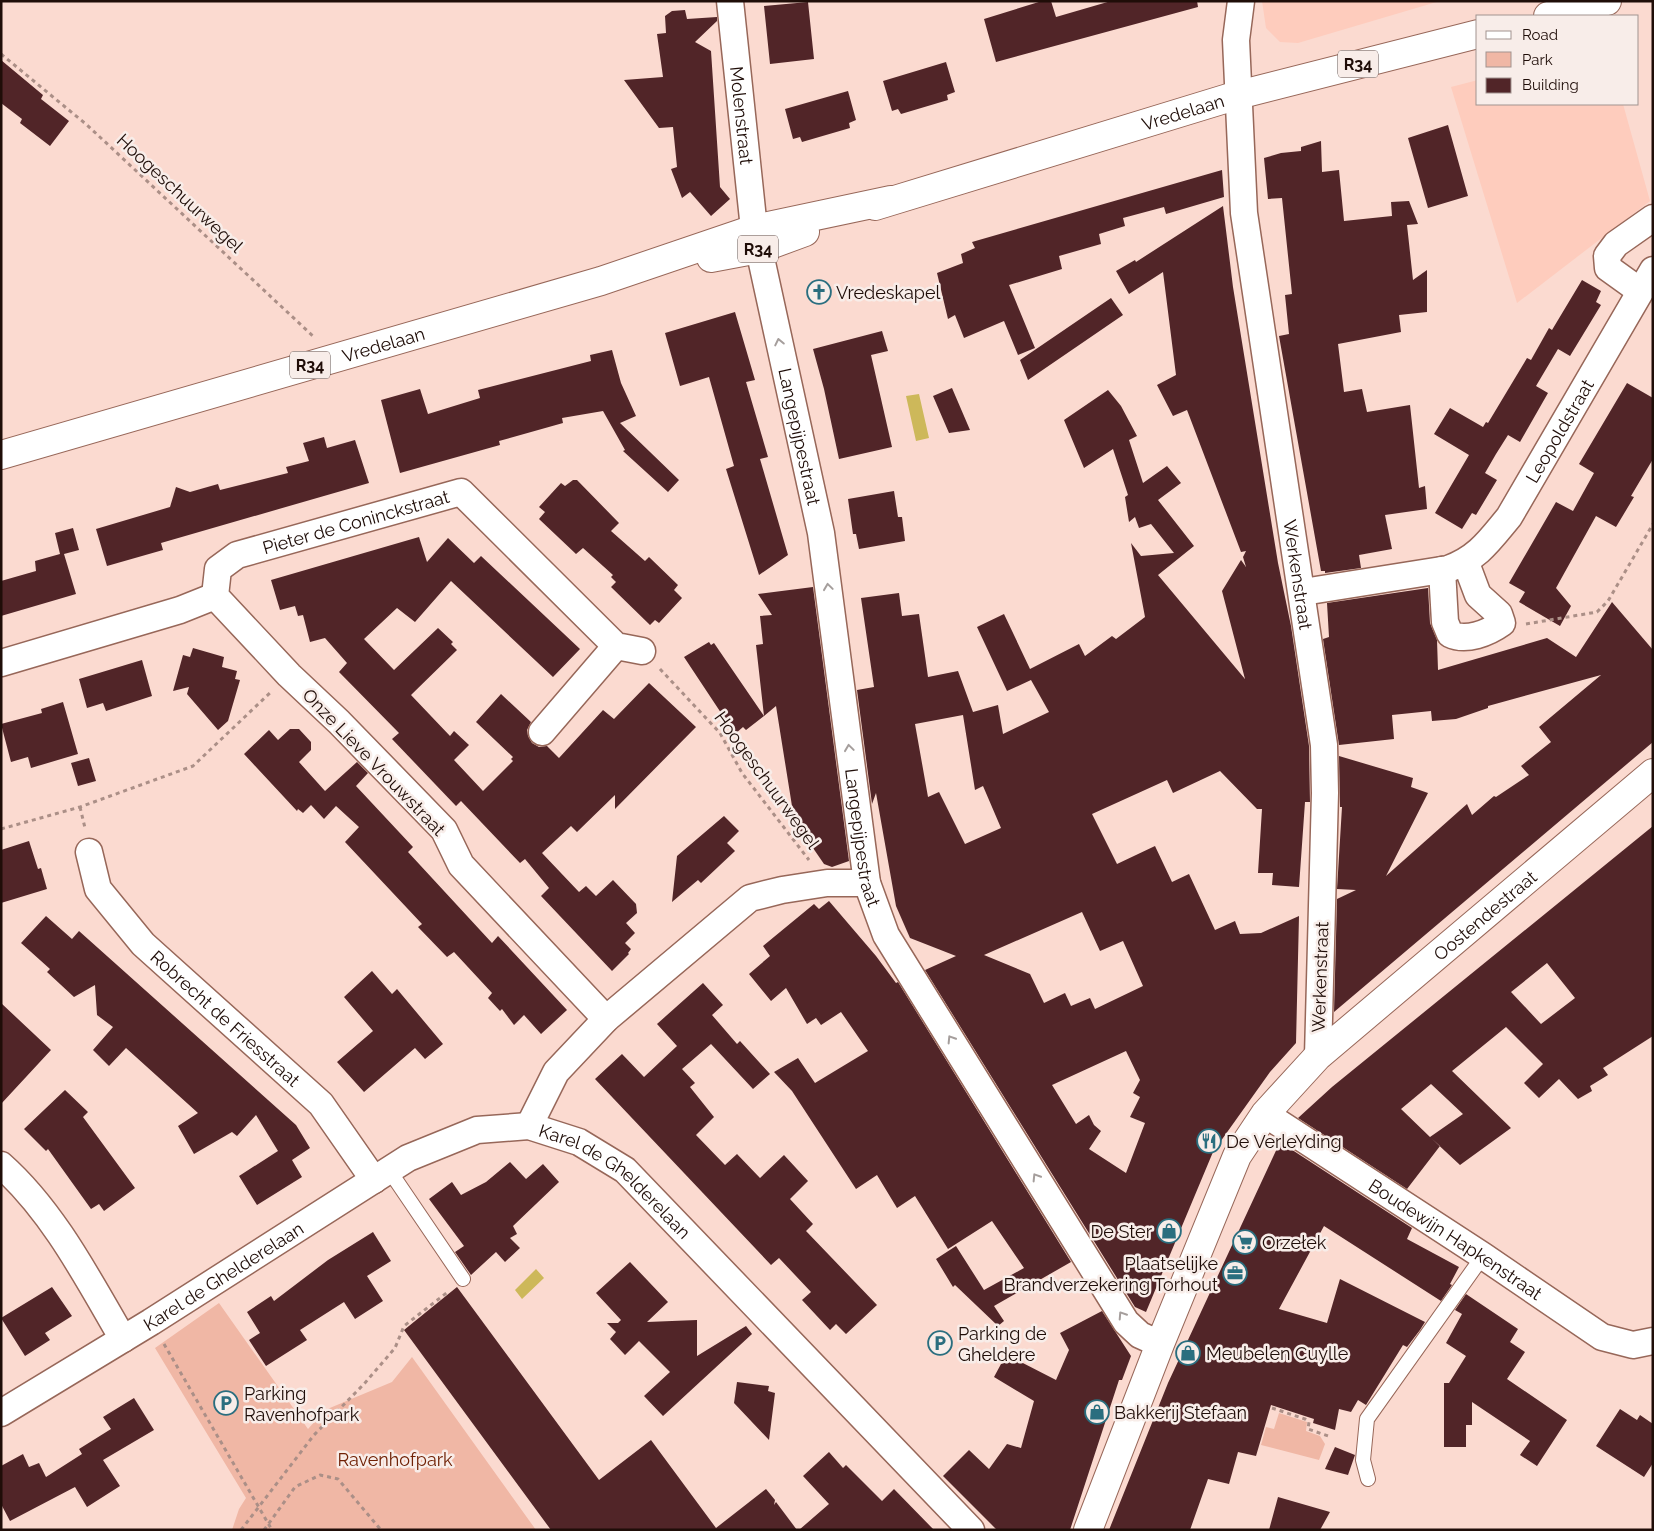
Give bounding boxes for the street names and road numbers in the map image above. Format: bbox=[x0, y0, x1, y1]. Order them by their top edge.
road number: R34 bbox=[1338, 51, 1378, 78]
street label: Molenstraat bbox=[726, 65, 758, 166]
street label: Vredelaan bbox=[1139, 89, 1227, 134]
street label: Hoogeschuurwegel bbox=[113, 129, 247, 257]
road number: R34 bbox=[738, 235, 778, 262]
street label: Vredelaan bbox=[340, 322, 427, 366]
road number: R34 bbox=[290, 352, 330, 378]
street label: Langepijpestraat bbox=[775, 366, 825, 507]
street label: Leopoldstraat bbox=[1521, 375, 1598, 486]
street label: Pieter de Coninckstraat bbox=[260, 485, 451, 558]
street label: Werkenstraat bbox=[1280, 518, 1317, 631]
street label: Onze Lieve Vrouwstraat bbox=[298, 684, 450, 840]
street label: Hoogeschuurwegel bbox=[710, 707, 824, 853]
street label: Langepijpestraat bbox=[842, 767, 885, 909]
street label: Oostendestraat bbox=[1429, 866, 1541, 965]
street label: Werkenstraat bbox=[1308, 921, 1332, 1033]
street label: Robrecht de Friesstraat bbox=[147, 946, 304, 1091]
street label: Karel de Ghelderelaan bbox=[537, 1119, 695, 1243]
street label: Boudewijn Hapkenstraat bbox=[1365, 1174, 1546, 1304]
street label: Karel de Ghelderelaan bbox=[139, 1217, 307, 1335]

